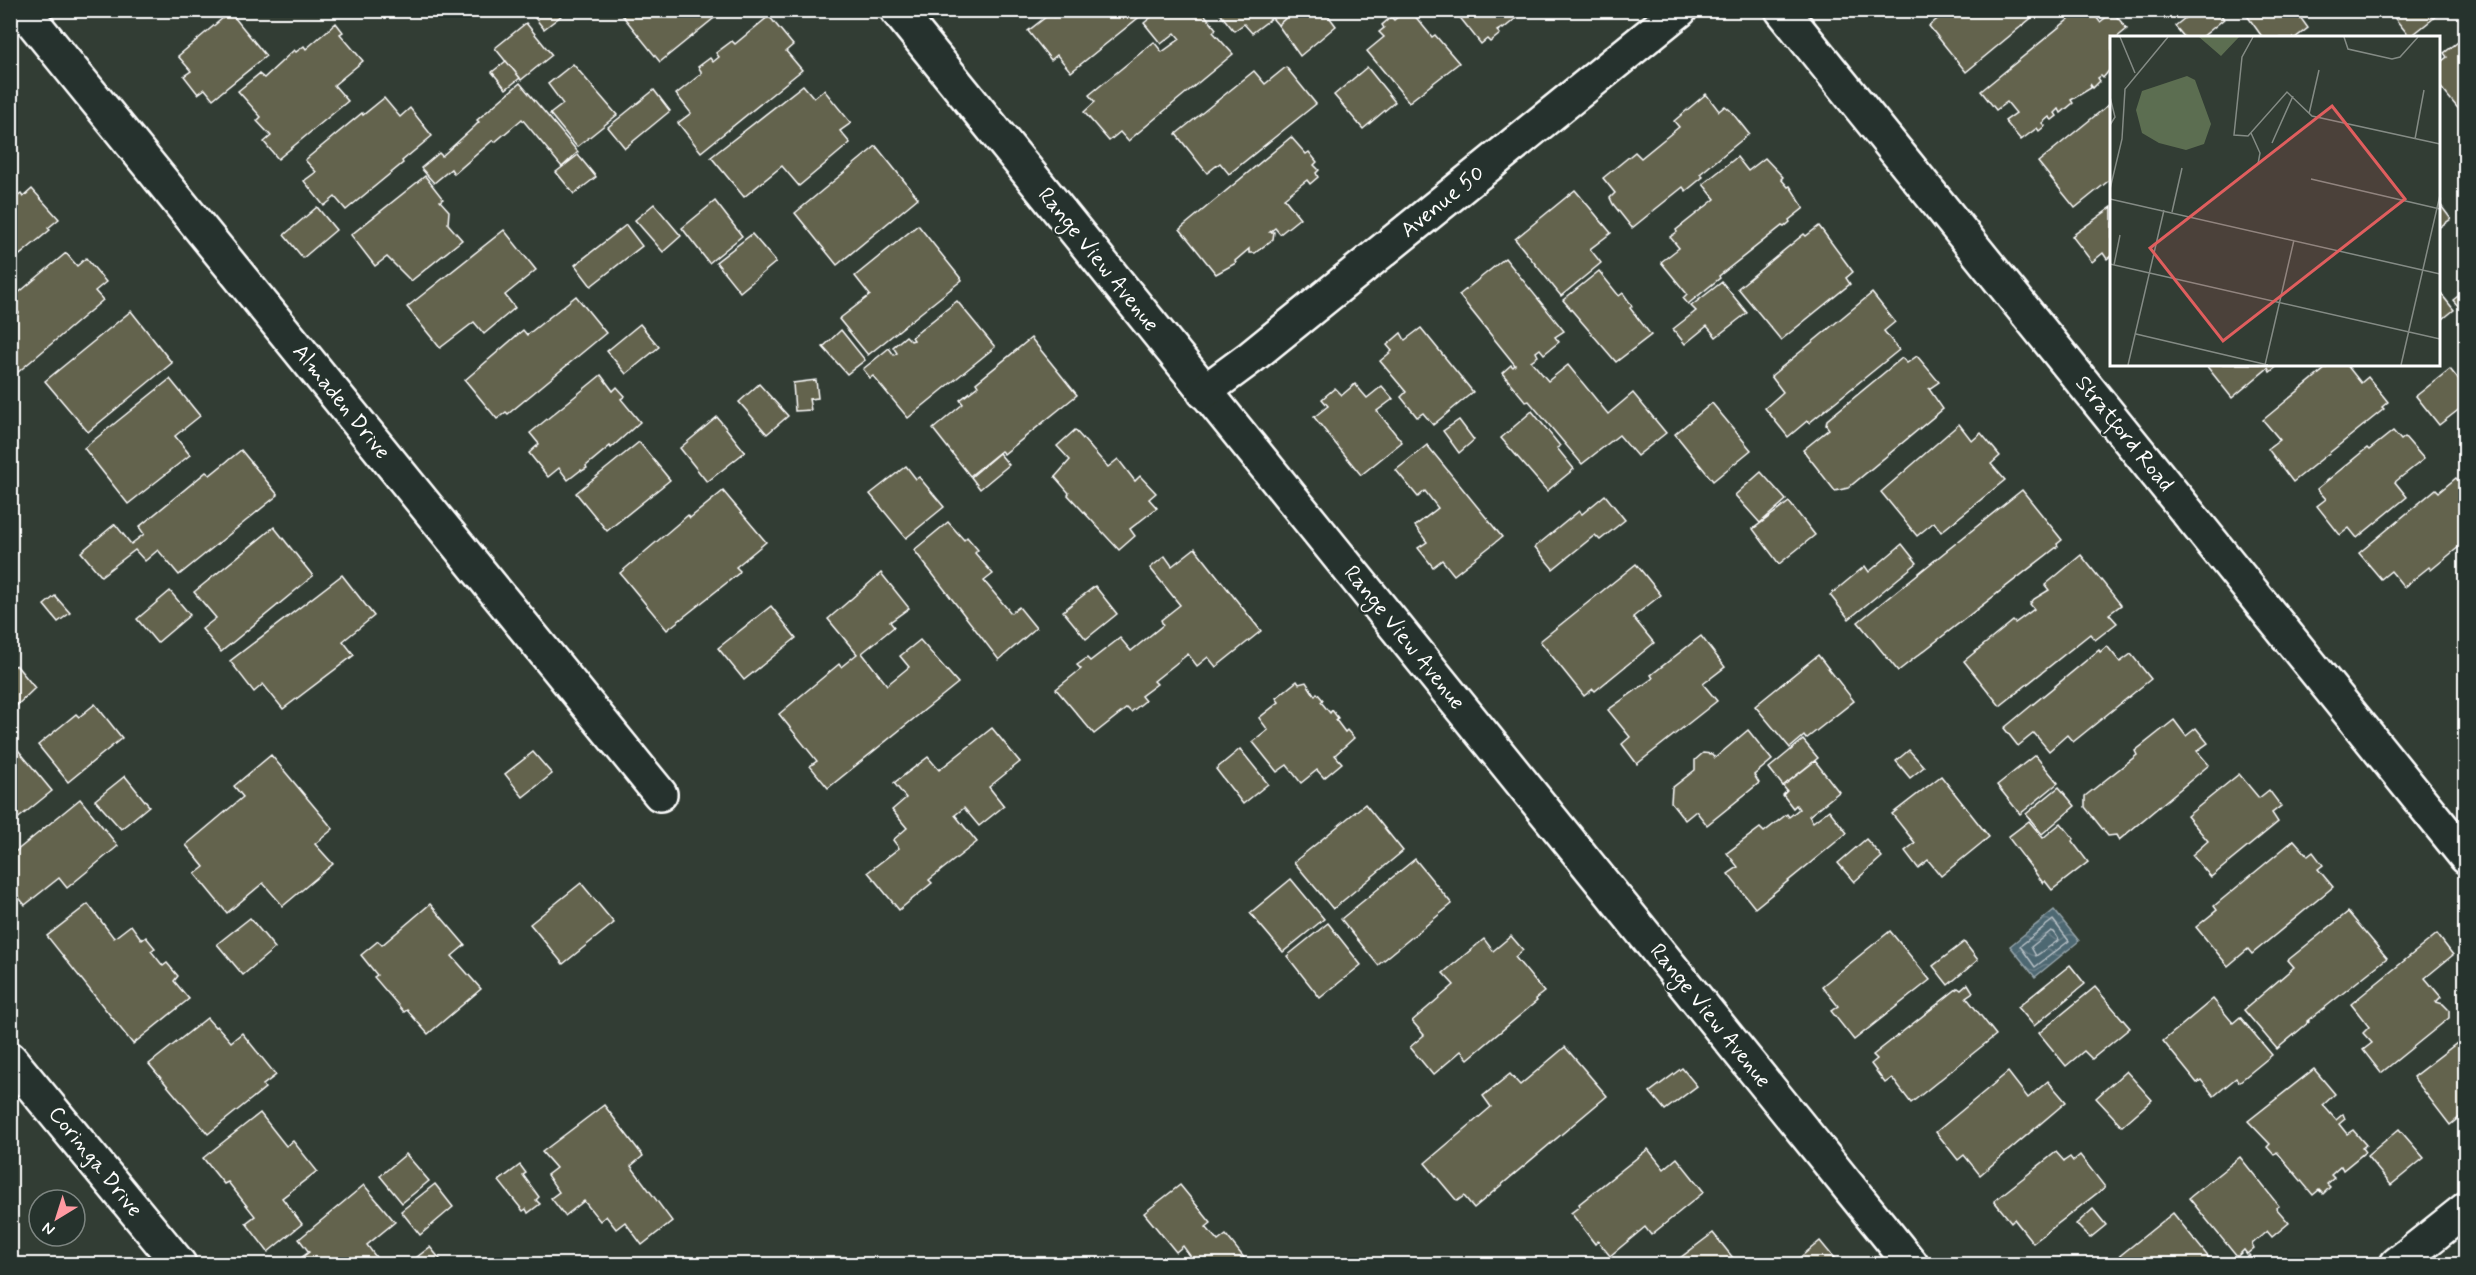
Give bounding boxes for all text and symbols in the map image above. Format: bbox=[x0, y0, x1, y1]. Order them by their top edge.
inset map bbox=[2110, 36, 2440, 366]
street label: Avenue 50 bbox=[1395, 159, 1491, 245]
street label: Range View Avenue bbox=[1029, 182, 1165, 340]
street label: Almaden Drive bbox=[286, 339, 396, 465]
street label: Stratford Road bbox=[2067, 370, 2179, 499]
street label: Range View Avenue bbox=[1335, 560, 1471, 718]
street label: Range View Avenue bbox=[1641, 938, 1777, 1096]
street label: Coringa Drive bbox=[41, 1101, 148, 1224]
north arrow bbox=[27, 1188, 87, 1248]
text: N bbox=[38, 1217, 59, 1240]

